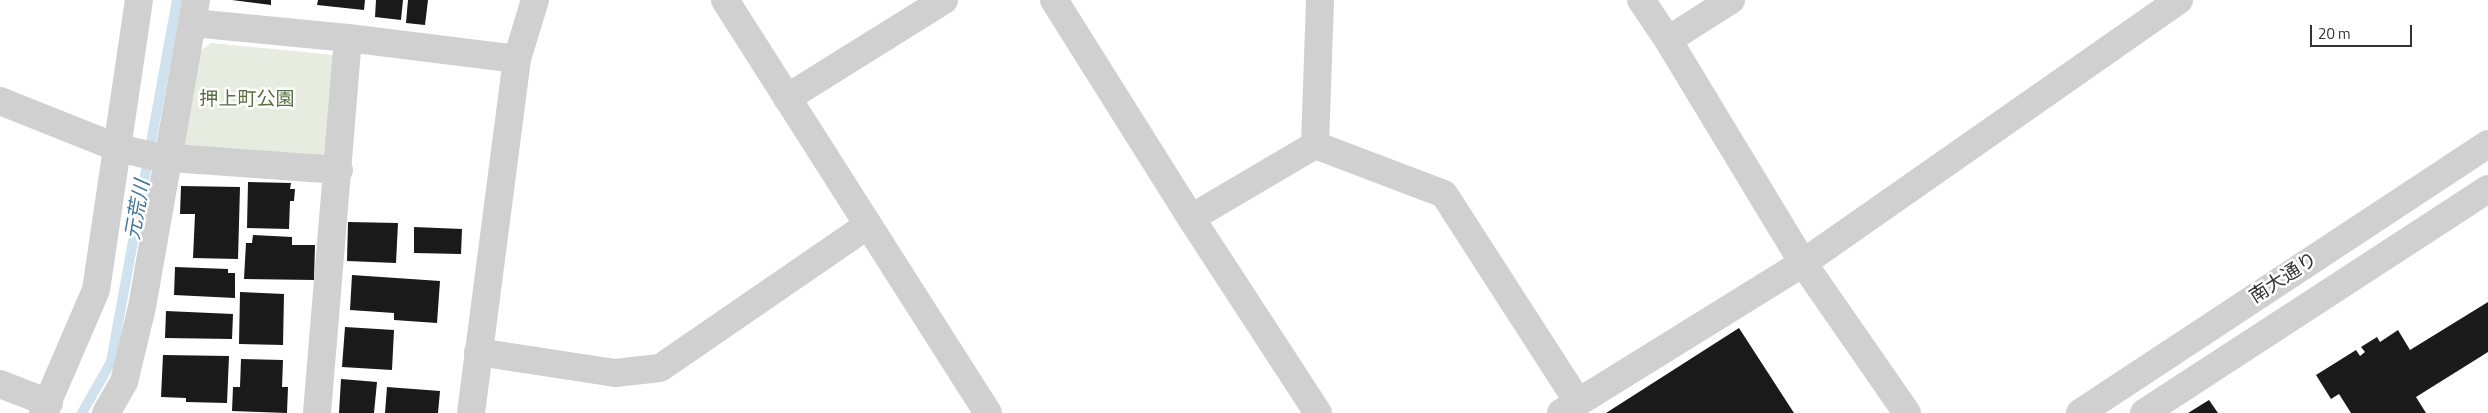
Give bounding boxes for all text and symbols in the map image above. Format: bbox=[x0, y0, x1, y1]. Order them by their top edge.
scale bar bbox=[2313, 15, 2416, 47]
text: 20 m bbox=[2318, 22, 2351, 45]
park label: 押上町公園 bbox=[200, 89, 294, 111]
water label: 元荒川 bbox=[122, 178, 156, 242]
street label: 南大通り bbox=[2246, 249, 2322, 309]

